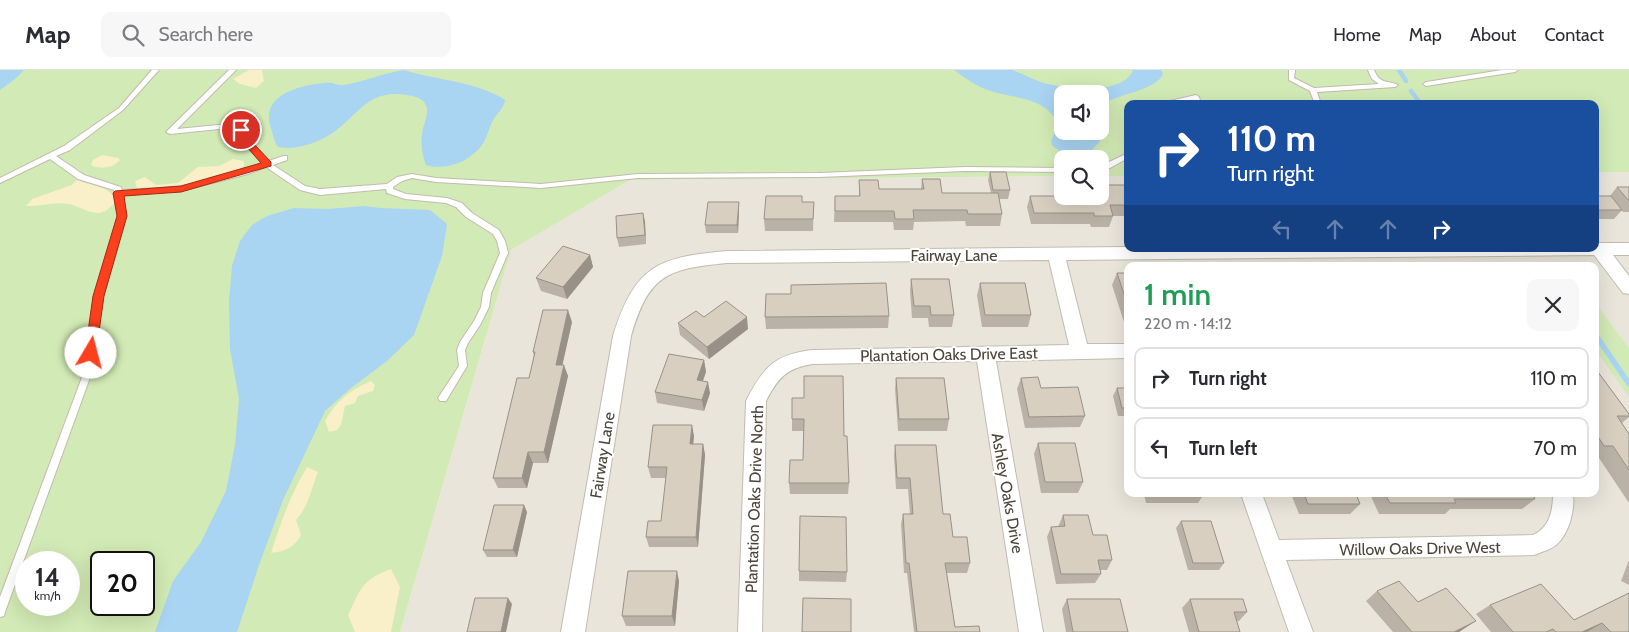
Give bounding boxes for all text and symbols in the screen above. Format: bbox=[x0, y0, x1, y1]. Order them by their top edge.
search box bbox=[101, 12, 451, 57]
text: Map bbox=[25, 20, 71, 49]
icon: search bbox=[119, 21, 147, 49]
text: Search here bbox=[159, 23, 253, 46]
text: Home bbox=[1333, 24, 1381, 46]
text: Map bbox=[1409, 24, 1442, 46]
text: About bbox=[1470, 24, 1516, 46]
text: Contact bbox=[1544, 24, 1604, 46]
map controls bbox=[1054, 85, 1109, 205]
button: sound bbox=[1054, 85, 1109, 140]
pin bbox=[220, 109, 262, 151]
icon: arrive bbox=[227, 116, 255, 144]
text: 110 m bbox=[1227, 117, 1316, 160]
icon: right bbox=[1144, 120, 1209, 185]
button: search bbox=[1054, 150, 1109, 205]
text: Turn right bbox=[1227, 160, 1314, 187]
icon: left bbox=[1268, 215, 1296, 243]
icon: ahead bbox=[1321, 215, 1349, 243]
icon: ahead bbox=[1374, 215, 1402, 243]
icon: right bbox=[1427, 215, 1455, 243]
street label: Fairway Lane bbox=[911, 246, 998, 265]
text: 1 min bbox=[1144, 276, 1211, 313]
button: close bbox=[1527, 279, 1579, 331]
text: 220 m · 14:12 bbox=[1144, 314, 1232, 333]
position arrow bbox=[64, 326, 116, 378]
street label: Plantation Oaks Drive East bbox=[860, 343, 1039, 366]
icon: right bbox=[1146, 364, 1174, 392]
text: Turn right bbox=[1189, 367, 1267, 390]
text: 110 m bbox=[1530, 367, 1577, 390]
street label: Plantation Oaks Drive North bbox=[742, 405, 767, 593]
street label: Fairway Lane bbox=[586, 411, 619, 500]
street label: Ashley Oaks Drive bbox=[988, 431, 1027, 555]
icon: left bbox=[1146, 434, 1174, 462]
text: Turn left bbox=[1189, 437, 1257, 460]
text: 70 m bbox=[1533, 437, 1577, 460]
street label: Willow Oaks Drive West bbox=[1339, 538, 1501, 559]
speed limit sign: 20 bbox=[90, 551, 155, 616]
text: 14 bbox=[35, 562, 60, 592]
text: km/h bbox=[34, 588, 61, 603]

